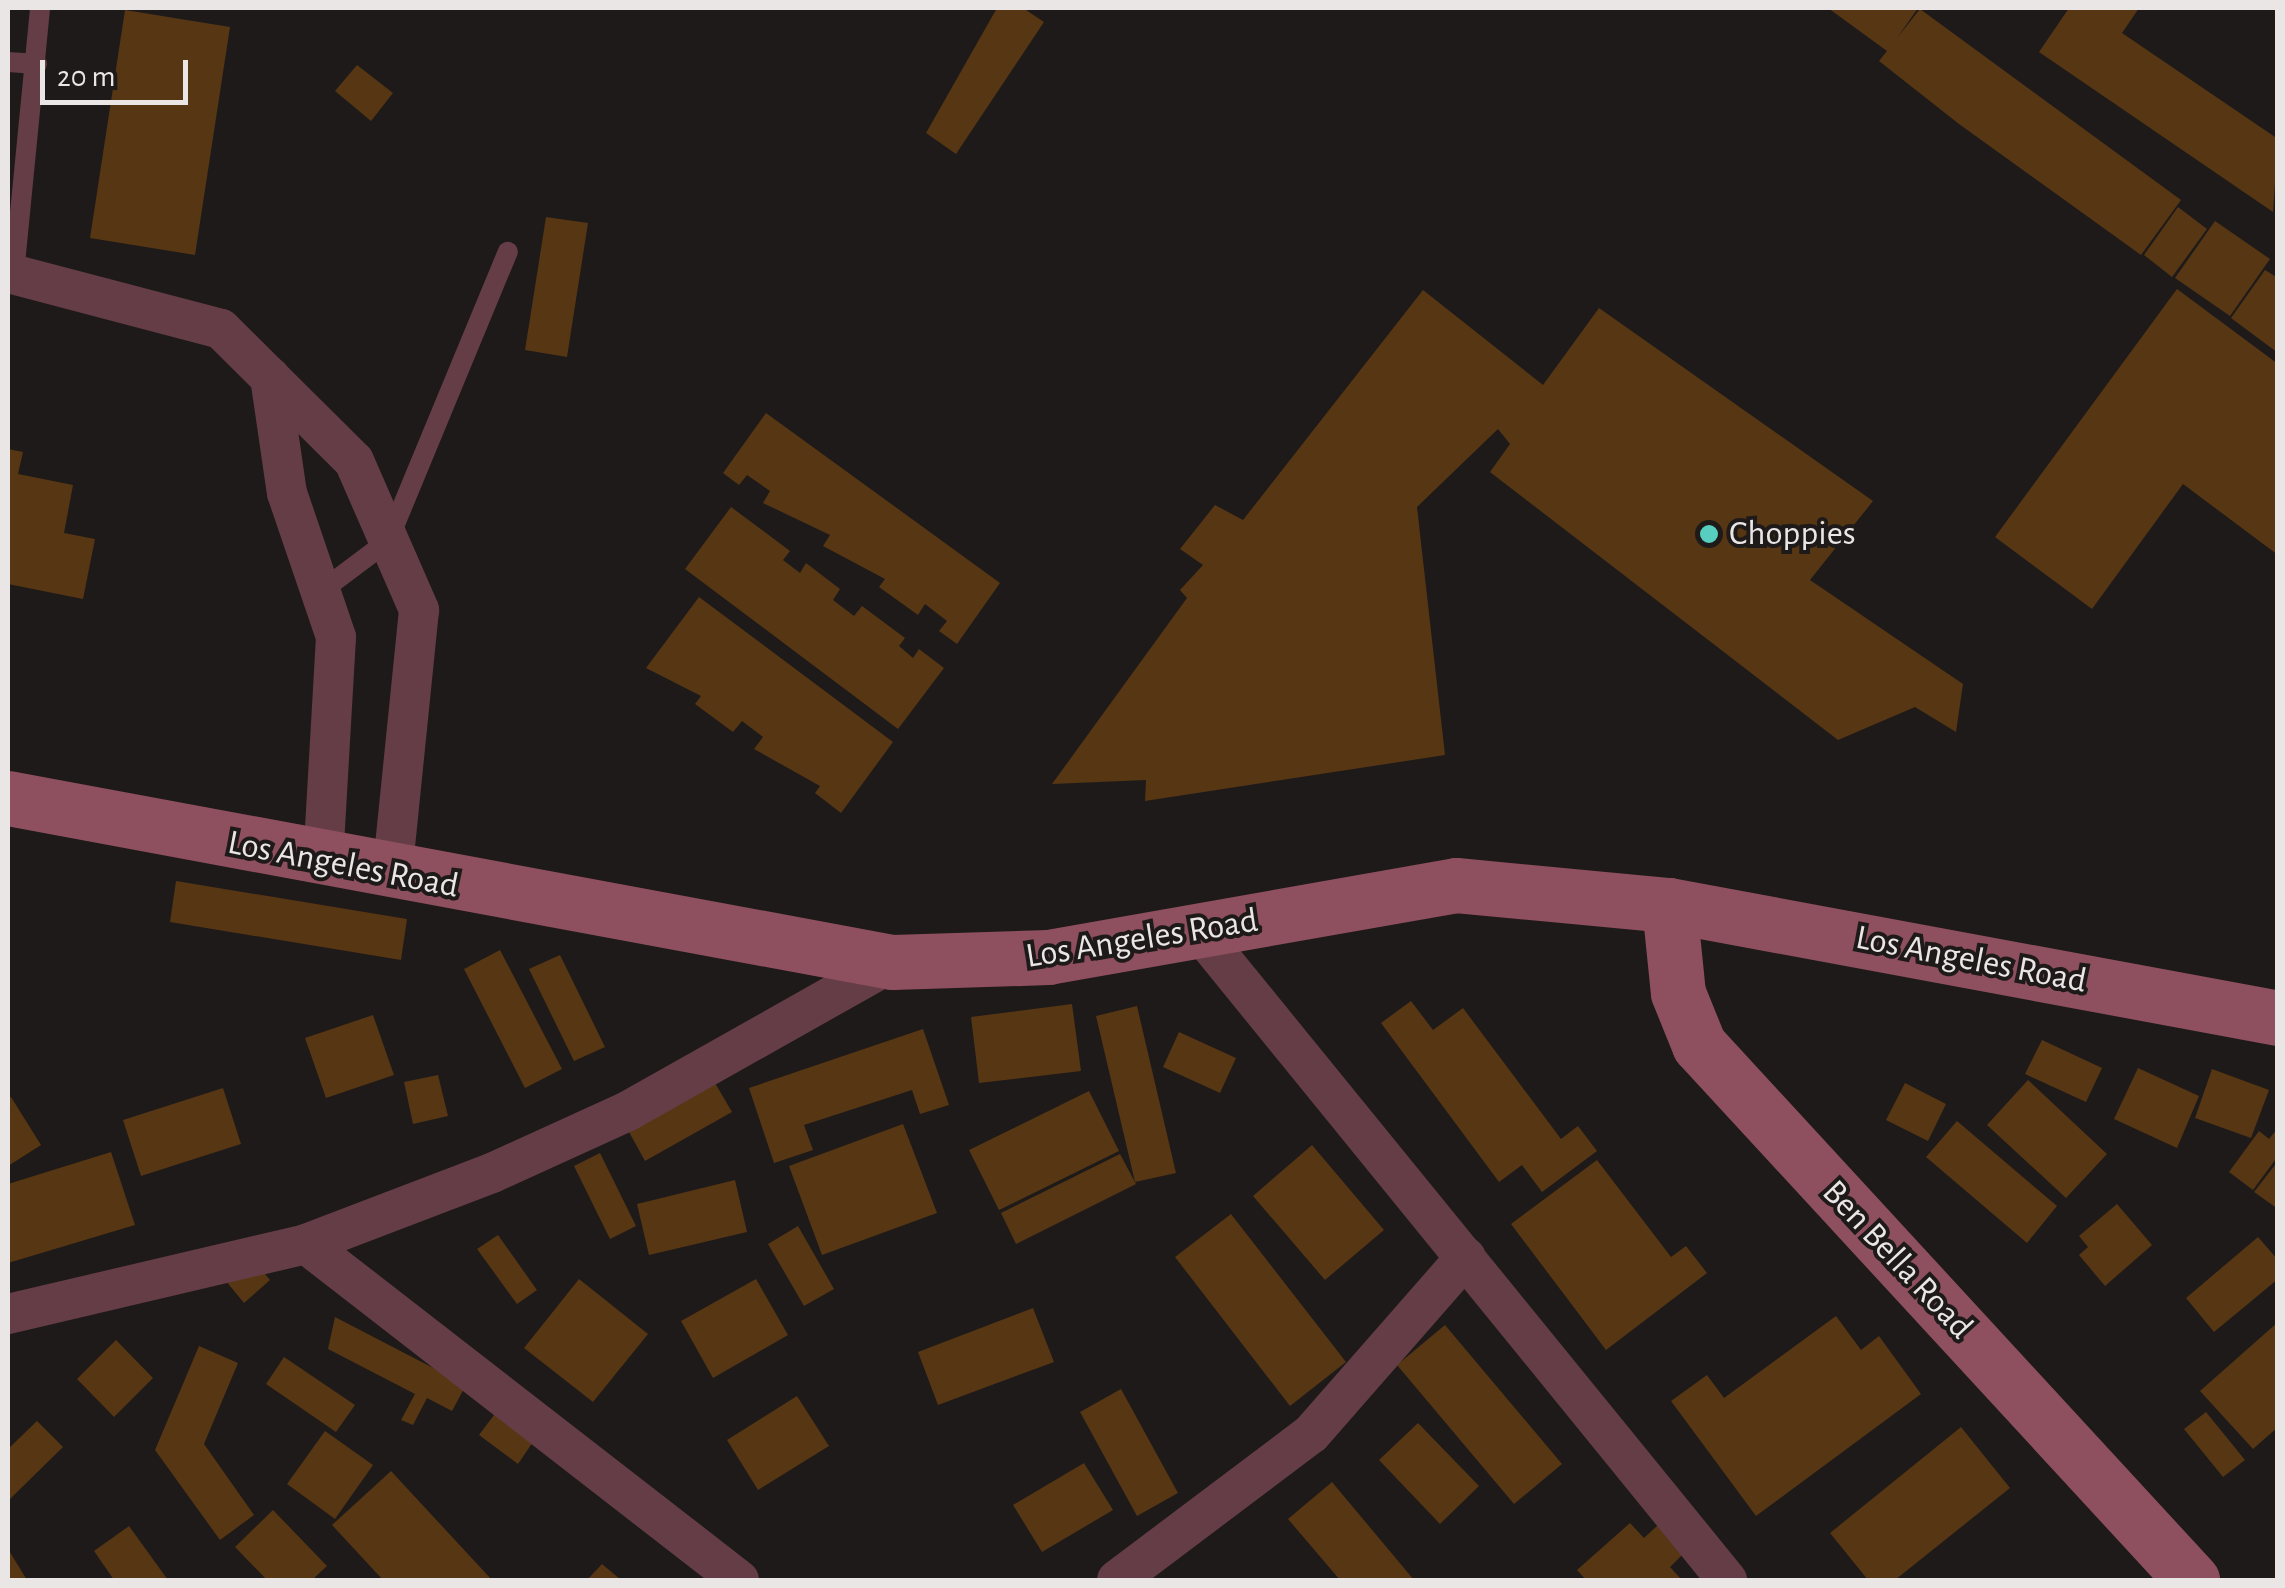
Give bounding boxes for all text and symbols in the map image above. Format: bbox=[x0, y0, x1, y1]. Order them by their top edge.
scale bar bbox=[45, 40, 192, 102]
text: 20 m bbox=[57, 62, 115, 92]
place label: Choppies bbox=[1729, 513, 1856, 555]
marker: Choppies bbox=[1698, 523, 1720, 545]
street label: Los Angeles Road bbox=[224, 822, 462, 908]
street label: Los Angeles Road bbox=[1023, 900, 1261, 978]
street label: Los Angeles Road bbox=[1852, 917, 2090, 1003]
street label: Ben Bella Road bbox=[1813, 1172, 1981, 1348]

